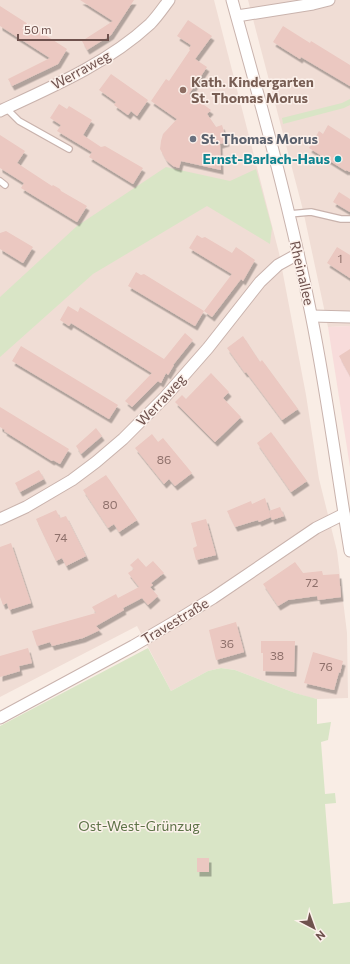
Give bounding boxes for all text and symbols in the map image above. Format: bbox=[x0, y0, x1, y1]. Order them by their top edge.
scale bar bbox=[18, 16, 108, 42]
text: 50 m bbox=[24, 22, 52, 36]
street label: Werraweg bbox=[48, 46, 114, 93]
place label: Kath. Kindergarten St. Thomas Morus bbox=[191, 73, 314, 106]
marker: Kath. Kindergarten St. Thomas Morus bbox=[178, 85, 188, 95]
place label: St. Thomas Morus bbox=[201, 130, 318, 147]
marker: St. Thomas Morus bbox=[188, 134, 198, 144]
place label: Ernst-Barlach-Haus bbox=[203, 150, 330, 167]
marker: Ernst-Barlach-Haus bbox=[333, 154, 343, 164]
street label: Rheinallee bbox=[287, 239, 318, 307]
house number: 1 bbox=[337, 251, 343, 265]
street label: Werraweg bbox=[132, 370, 189, 429]
house number: 86 bbox=[157, 452, 171, 466]
house number: 80 bbox=[102, 497, 118, 511]
house number: 74 bbox=[55, 530, 67, 544]
house number: 72 bbox=[306, 575, 319, 589]
street label: Travestraße bbox=[138, 594, 211, 647]
house number: 36 bbox=[220, 636, 234, 650]
house number: 38 bbox=[270, 648, 284, 662]
house number: 76 bbox=[319, 659, 333, 673]
park label: Ost-West-Grünzug bbox=[78, 817, 200, 834]
north arrow bbox=[294, 908, 334, 948]
text: N bbox=[314, 928, 328, 944]

